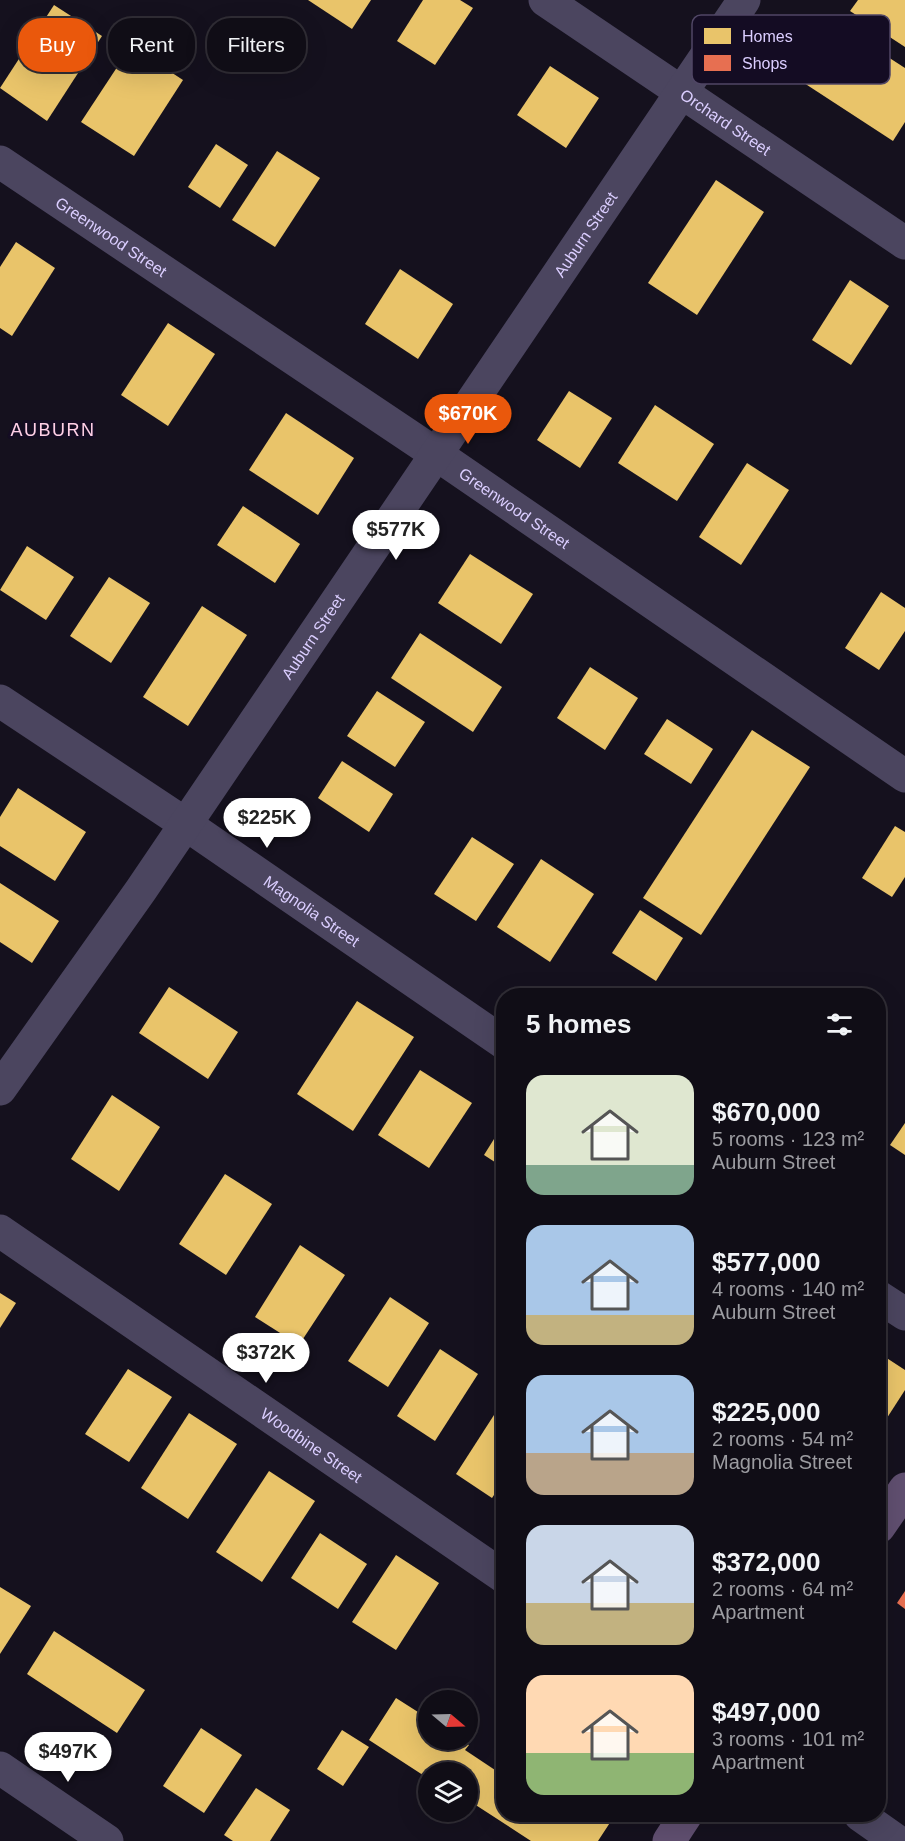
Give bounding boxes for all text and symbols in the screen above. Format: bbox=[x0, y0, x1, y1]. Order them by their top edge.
legend bbox=[692, 15, 890, 84]
chip: Buy bbox=[18, 18, 96, 72]
chip: Rent bbox=[108, 18, 195, 72]
chip: Filters bbox=[207, 18, 306, 72]
text: Homes bbox=[742, 28, 793, 45]
text: Shops bbox=[742, 55, 787, 72]
street label: Orchard Street bbox=[677, 86, 774, 159]
street label: Auburn Street bbox=[551, 188, 621, 280]
street label: Greenwood Street bbox=[52, 194, 170, 281]
pin: $670K bbox=[426, 394, 510, 445]
text: $670K bbox=[439, 402, 497, 424]
district label: AUBURN bbox=[10, 420, 96, 440]
street label: Greenwood Street bbox=[456, 465, 573, 552]
pin: $577K bbox=[354, 510, 438, 561]
text: $577K bbox=[367, 518, 425, 540]
street label: Auburn Street bbox=[278, 591, 348, 683]
pin: $225K bbox=[225, 798, 309, 849]
text: $225K bbox=[238, 806, 296, 828]
street label: Magnolia Street bbox=[261, 873, 363, 950]
icon: filters bbox=[823, 1008, 856, 1041]
text: 5 homes bbox=[526, 1009, 632, 1039]
text: $670,000 bbox=[712, 1097, 820, 1127]
icon: home bbox=[574, 1099, 646, 1171]
text: 5 rooms · 123 m² bbox=[712, 1128, 864, 1150]
text: Auburn Street bbox=[712, 1151, 835, 1173]
text: $577,000 bbox=[712, 1247, 820, 1277]
icon: home bbox=[574, 1249, 646, 1321]
text: 4 rooms · 140 m² bbox=[712, 1278, 864, 1300]
text: Auburn Street bbox=[712, 1301, 835, 1323]
pin: $372K bbox=[224, 1333, 308, 1384]
text: $372K bbox=[237, 1341, 295, 1363]
text: $225,000 bbox=[712, 1397, 820, 1427]
icon: home bbox=[574, 1399, 646, 1471]
street label: Woodbine Street bbox=[257, 1405, 366, 1486]
text: 2 rooms · 54 m² bbox=[712, 1428, 853, 1450]
text: Magnolia Street bbox=[712, 1451, 852, 1473]
text: $372,000 bbox=[712, 1547, 820, 1577]
icon: home bbox=[574, 1549, 646, 1621]
text: 2 rooms · 64 m² bbox=[712, 1578, 853, 1600]
text: Apartment bbox=[712, 1601, 804, 1623]
north arrow bbox=[418, 1690, 478, 1750]
map controls bbox=[418, 1690, 478, 1822]
text: $497,000 bbox=[712, 1697, 820, 1727]
icon: home bbox=[574, 1699, 646, 1771]
text: 3 rooms · 101 m² bbox=[712, 1728, 864, 1750]
pin: $497K bbox=[26, 1732, 110, 1783]
text: $497K bbox=[39, 1740, 97, 1762]
text: Apartment bbox=[712, 1751, 804, 1773]
button: layers bbox=[418, 1762, 478, 1822]

